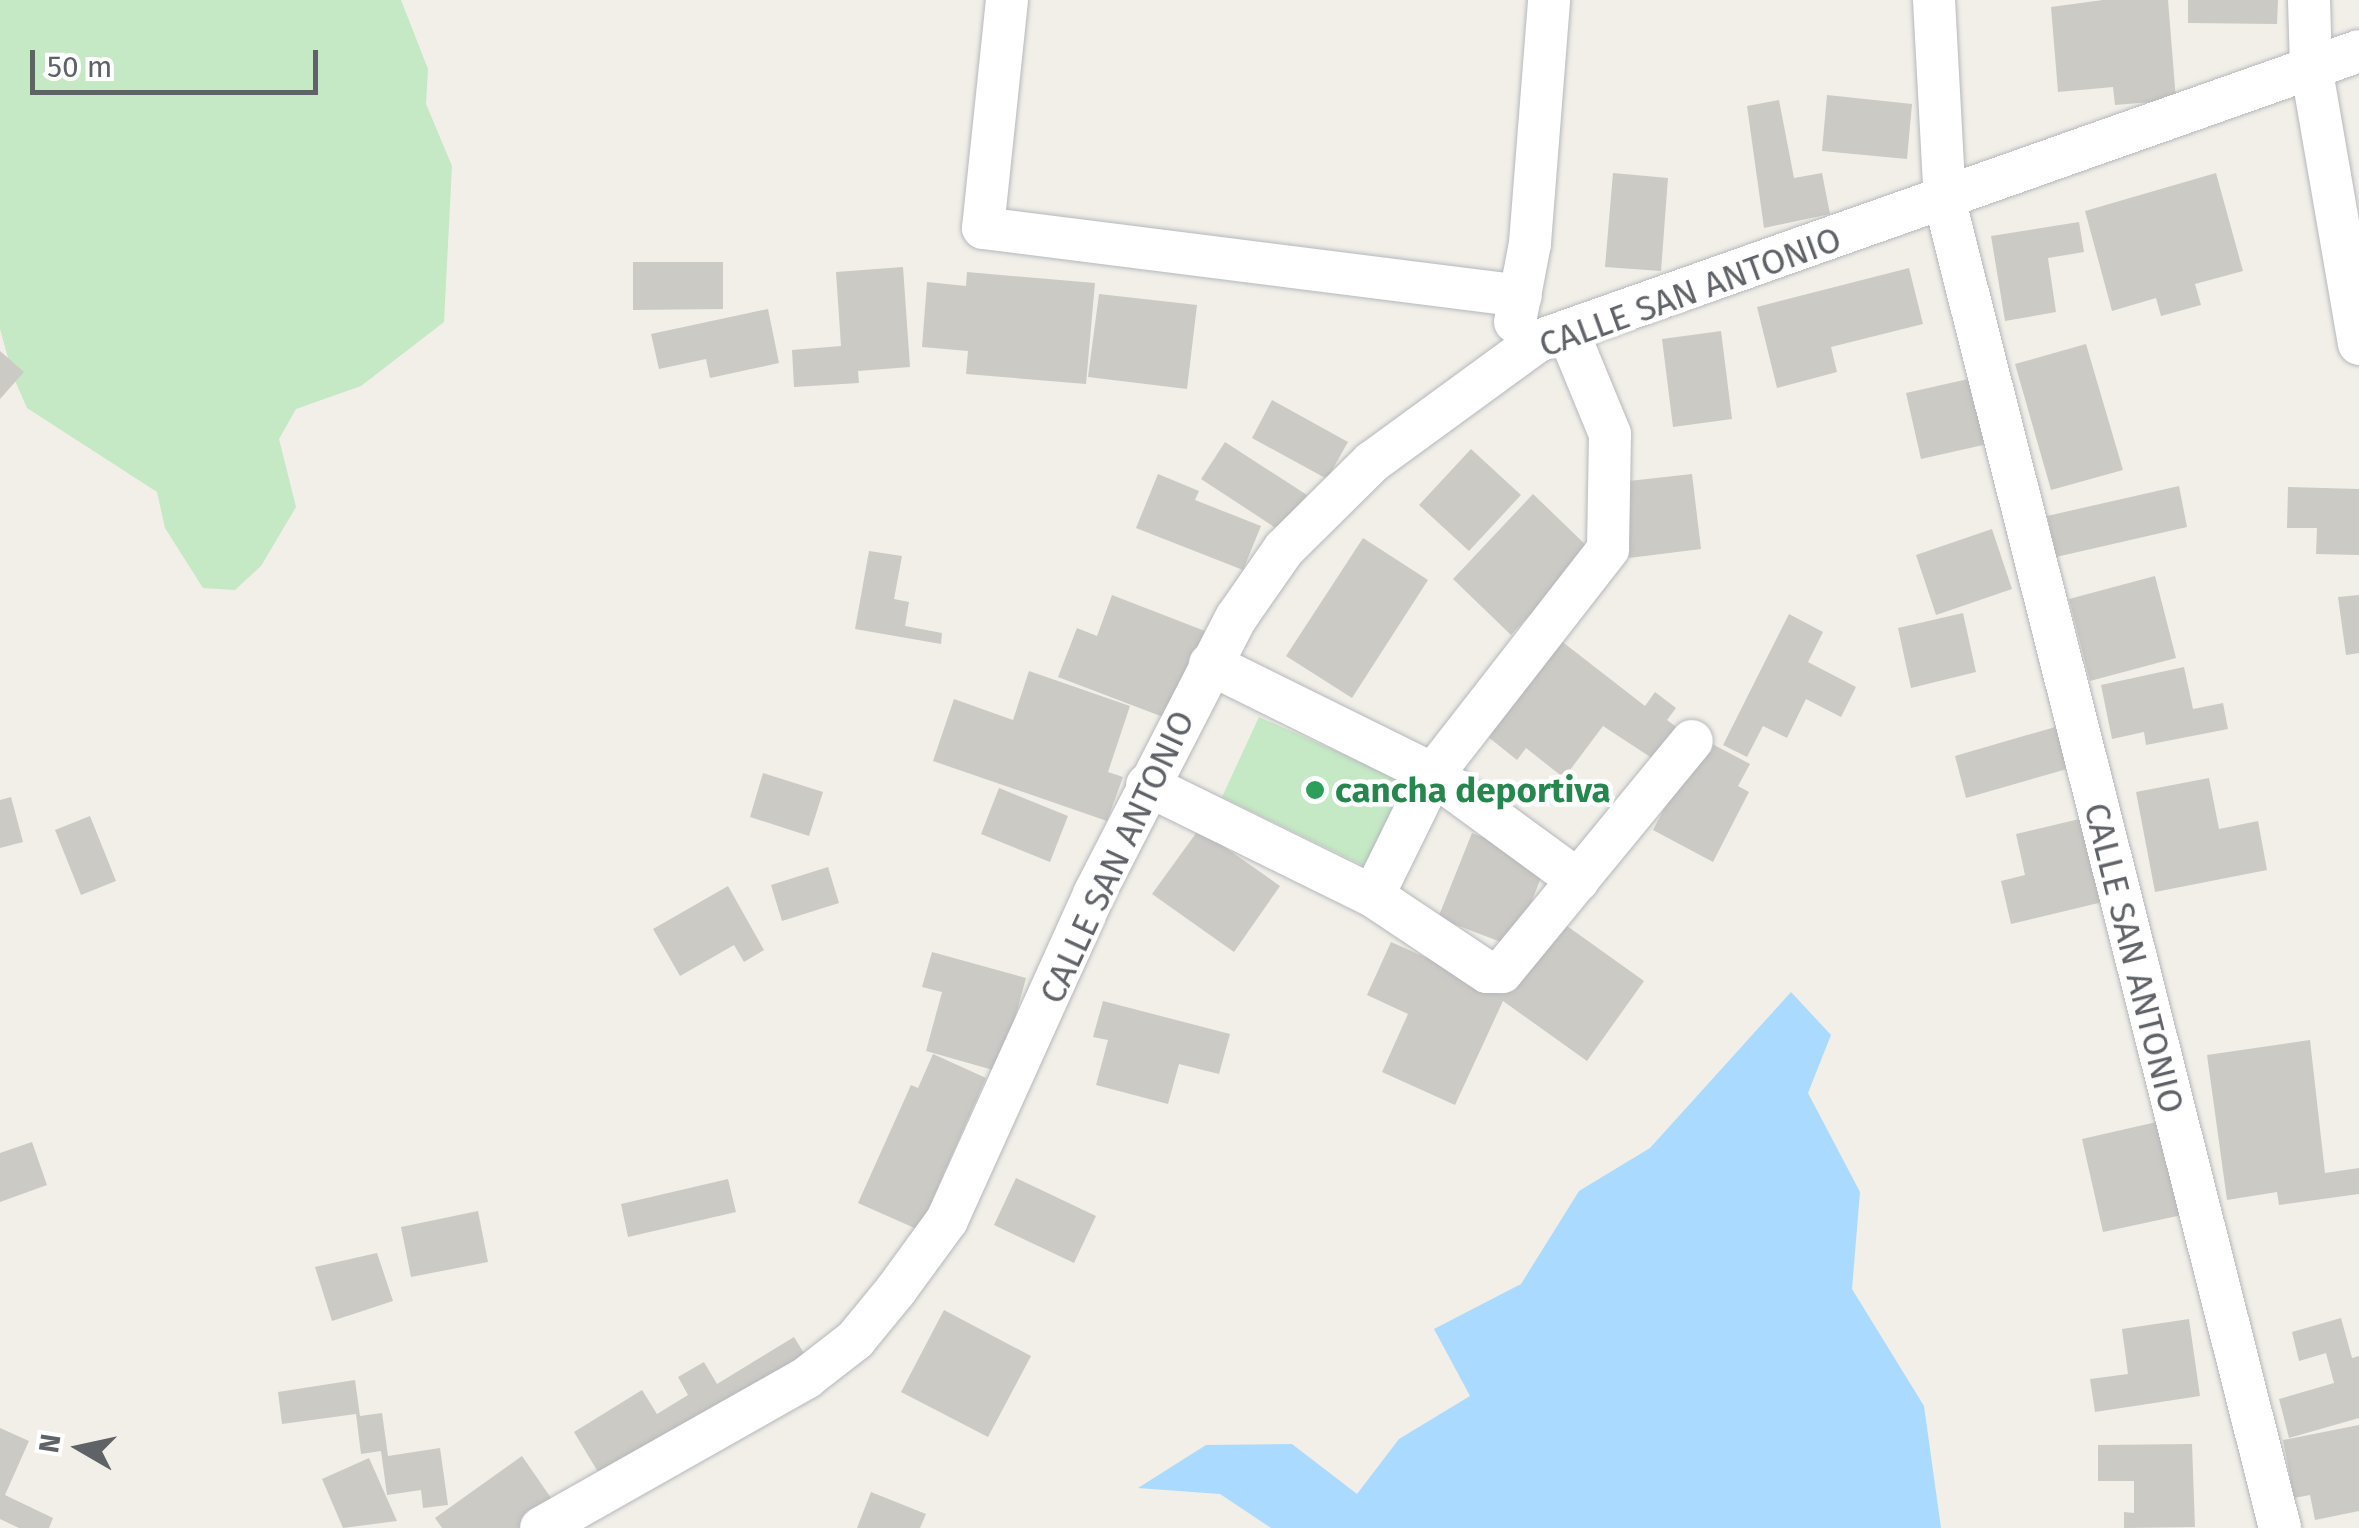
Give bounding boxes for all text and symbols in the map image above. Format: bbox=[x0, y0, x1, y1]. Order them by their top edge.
scale bar bbox=[35, 30, 322, 92]
text: 50 m bbox=[47, 49, 112, 85]
street label: CALLE SAN ANTONIO bbox=[1533, 218, 1847, 366]
street label: CALLE SAN ANTONIO bbox=[1031, 704, 1203, 1010]
place label: cancha deportiva bbox=[1335, 769, 1611, 811]
marker: cancha deportiva bbox=[1304, 779, 1326, 801]
street label: CALLE SAN ANTONIO bbox=[2075, 799, 2193, 1117]
north arrow bbox=[30, 1398, 130, 1498]
text: N bbox=[32, 1431, 68, 1455]

